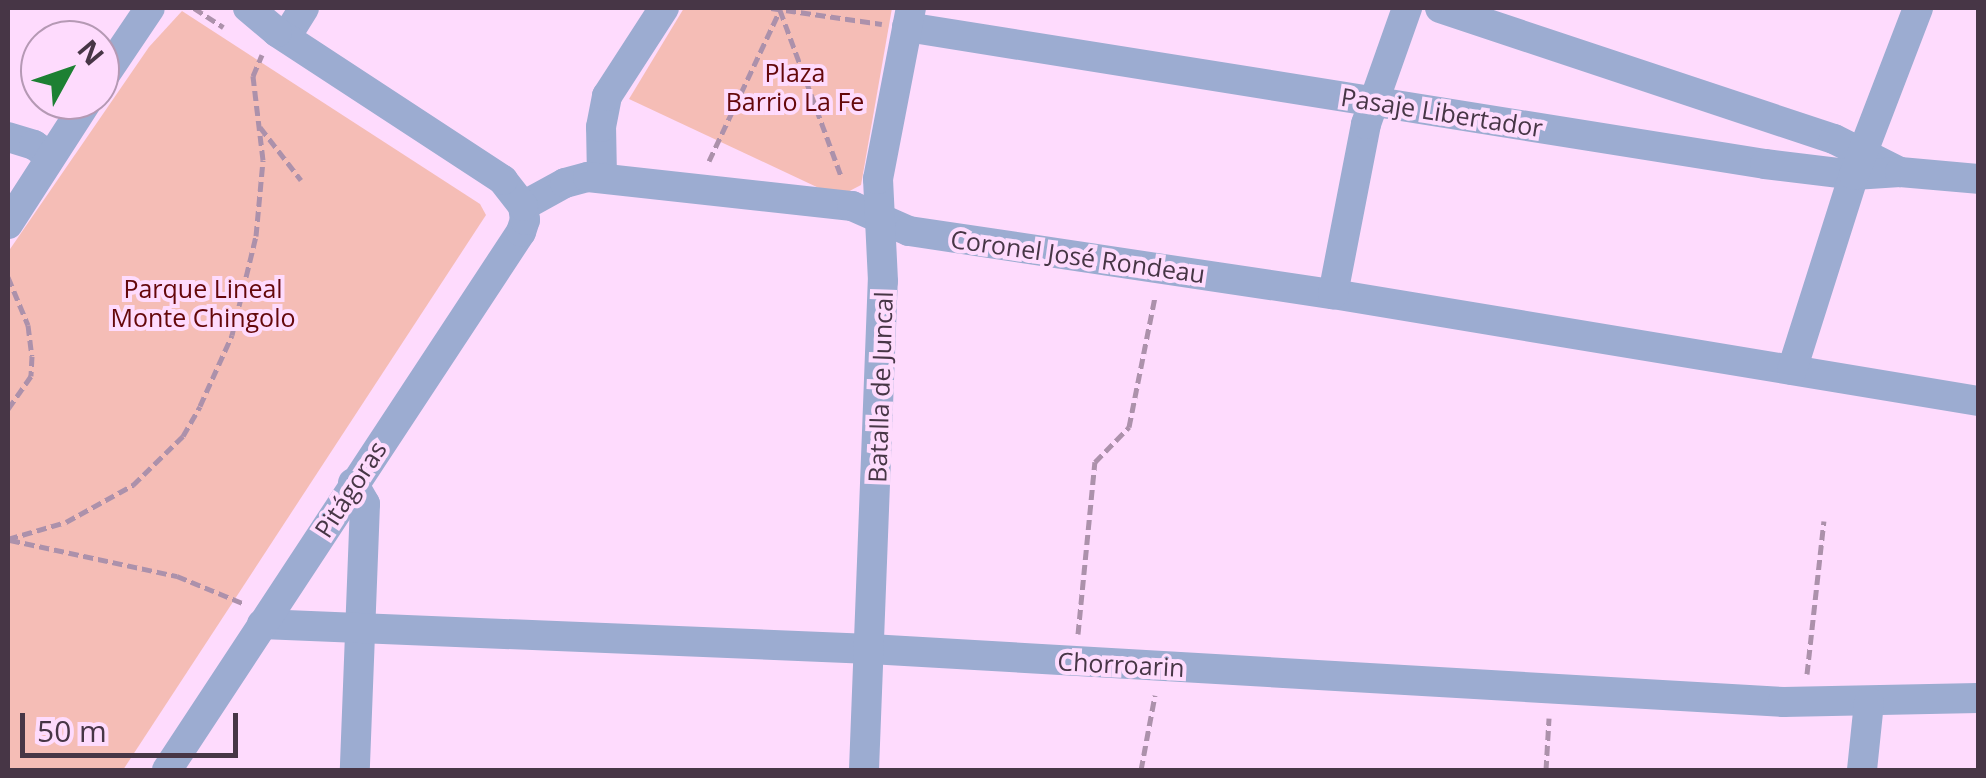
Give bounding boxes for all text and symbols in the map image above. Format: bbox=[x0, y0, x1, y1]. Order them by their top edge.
north arrow bbox=[20, 20, 120, 120]
text: N bbox=[70, 31, 113, 73]
park label: Plaza Barrio La Fe bbox=[726, 58, 864, 117]
street label: Pasaje Libertador bbox=[1339, 81, 1545, 143]
street label: Coronel José Rondeau bbox=[949, 223, 1207, 289]
park label: Parque Lineal Monte Chingolo bbox=[111, 274, 295, 333]
street label: Batalla de Juncal bbox=[862, 291, 898, 483]
street label: Pitágoras bbox=[308, 435, 392, 543]
street label: Chorroarin bbox=[1057, 646, 1185, 682]
scale bar bbox=[25, 693, 242, 755]
text: 50 m bbox=[37, 710, 107, 751]

